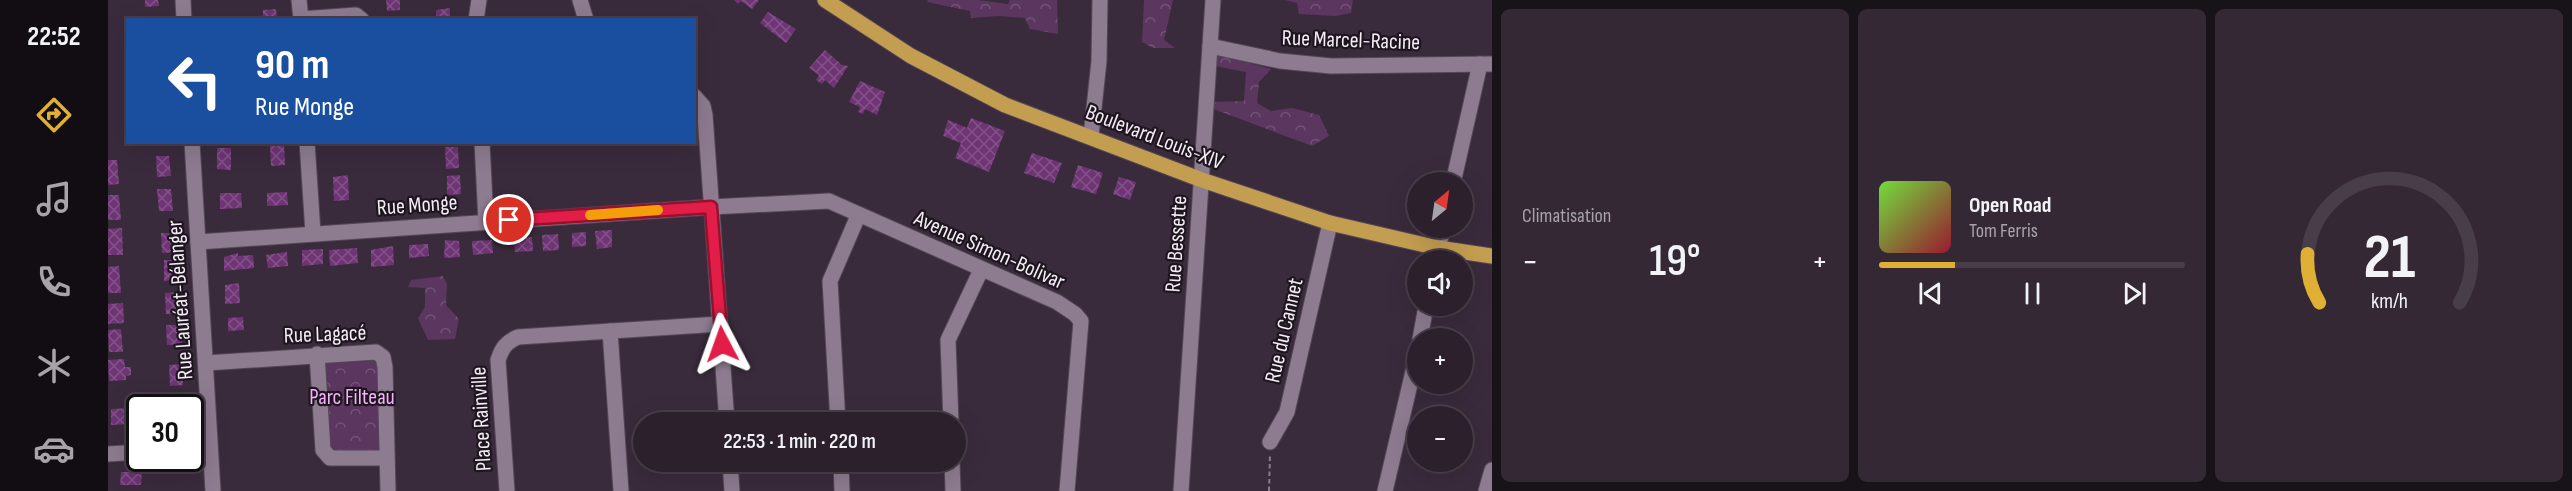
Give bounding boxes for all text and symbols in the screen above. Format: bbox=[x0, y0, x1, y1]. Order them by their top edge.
text: 22:52 bbox=[27, 21, 81, 53]
street label: Rue Marcel-Racine bbox=[1281, 25, 1421, 56]
text: 90 m bbox=[255, 40, 329, 91]
icon: left bbox=[156, 42, 234, 120]
text: Rue Monge bbox=[255, 91, 354, 123]
icon: directions bbox=[33, 94, 75, 136]
street label: Boulevard Louis-XIV bbox=[1082, 99, 1227, 176]
north arrow bbox=[1407, 172, 1473, 238]
map controls bbox=[1407, 172, 1473, 472]
icon: music bbox=[33, 178, 75, 220]
street label: Rue Monge bbox=[376, 189, 458, 222]
text: Open Road bbox=[1969, 192, 2051, 219]
pin bbox=[483, 194, 534, 245]
street label: Rue Bessette bbox=[1160, 195, 1193, 293]
icon: arrive bbox=[492, 203, 525, 236]
text: Climatisation bbox=[1522, 204, 1611, 228]
street label: Avenue Simon-Bolivar bbox=[909, 205, 1069, 296]
street label: Rue Lauréat-Bélanger bbox=[161, 219, 200, 381]
text: Tom Ferris bbox=[1969, 219, 2038, 243]
text: 21 bbox=[2363, 221, 2415, 296]
text: 19° bbox=[1649, 234, 1701, 289]
text: − bbox=[1522, 242, 1538, 282]
text: + bbox=[1812, 242, 1828, 282]
button: sound bbox=[1407, 250, 1473, 316]
icon: phone bbox=[33, 261, 75, 303]
street label: Rue du Cannet bbox=[1259, 275, 1310, 385]
icon: previous bbox=[1914, 277, 1947, 310]
icon: pause bbox=[2016, 277, 2049, 310]
icon: next bbox=[2118, 277, 2151, 310]
text: km/h bbox=[2370, 289, 2408, 314]
position arrow bbox=[690, 312, 754, 376]
street label: Rue Lagacé bbox=[283, 320, 367, 349]
button: + bbox=[1407, 328, 1473, 394]
icon: climate bbox=[33, 345, 75, 387]
street label: Place Rainville bbox=[465, 366, 498, 472]
park label: Parc Filteau bbox=[309, 384, 395, 411]
speed limit sign: 30 bbox=[126, 394, 204, 472]
button: − bbox=[1407, 406, 1473, 472]
icon: car bbox=[33, 428, 75, 470]
text: 22:53 · 1 min · 220 m bbox=[723, 428, 876, 455]

